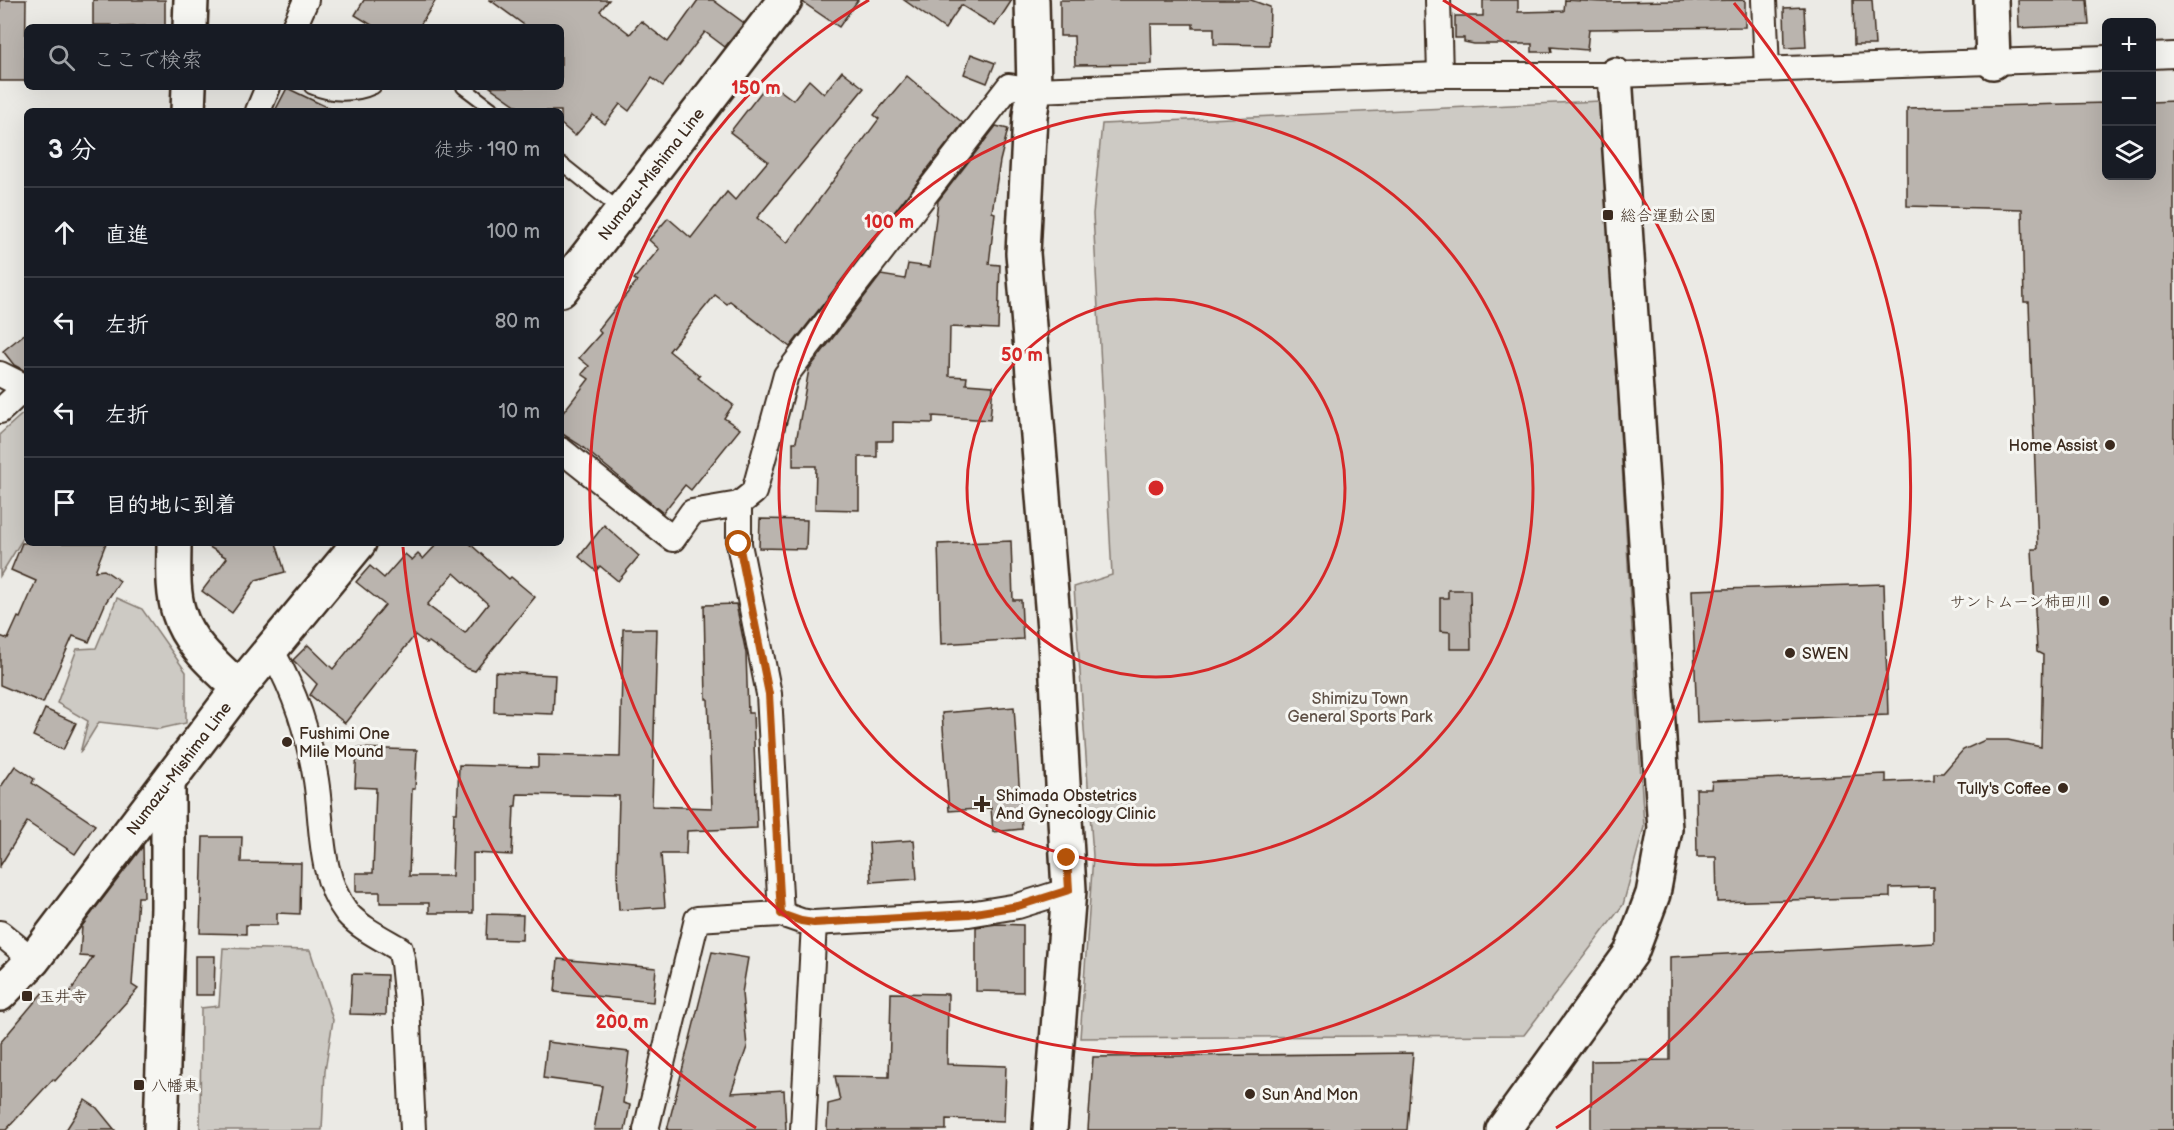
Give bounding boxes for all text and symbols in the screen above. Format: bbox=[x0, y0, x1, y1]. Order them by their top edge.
map controls bbox=[2102, 18, 2156, 180]
button: + bbox=[2102, 18, 2156, 72]
search box bbox=[24, 24, 564, 90]
icon: search bbox=[45, 41, 78, 74]
text: ここで検索 bbox=[93, 47, 203, 74]
button: − bbox=[2102, 72, 2156, 126]
text: 150 m bbox=[731, 78, 781, 99]
street label: Numazu-Mishima Line bbox=[595, 104, 709, 244]
button: layers bbox=[2102, 126, 2156, 180]
text: 3 分 bbox=[48, 135, 96, 166]
text: 徒歩 · 190 m bbox=[434, 138, 540, 162]
place label: 総合運動公園 bbox=[1620, 207, 1716, 226]
marker: 総合運動公園 bbox=[1601, 208, 1615, 222]
text: 100 m bbox=[864, 212, 914, 233]
icon: ahead bbox=[48, 216, 81, 249]
text: 100 m bbox=[487, 220, 540, 244]
text: 直進 bbox=[105, 222, 149, 249]
icon: left bbox=[48, 306, 81, 339]
text: 80 m bbox=[495, 310, 540, 334]
text: 左折 bbox=[105, 312, 149, 339]
text: 50 m bbox=[1001, 345, 1043, 366]
icon: left bbox=[48, 396, 81, 429]
text: 10 m bbox=[499, 400, 540, 424]
text: 左折 bbox=[105, 402, 149, 429]
place label: Home Assist bbox=[2009, 437, 2098, 456]
marker: Home Assist bbox=[2103, 438, 2117, 452]
centre of rings bbox=[1146, 478, 1166, 498]
icon: arrive bbox=[48, 486, 81, 519]
text: 目的地に到着 bbox=[105, 492, 237, 519]
route start bbox=[725, 530, 751, 556]
place label: サントムーン柿田川 bbox=[1950, 593, 2092, 612]
marker: サントムーン柿田川 bbox=[2097, 594, 2111, 608]
place label: SWEN bbox=[1802, 645, 1849, 664]
marker: SWEN bbox=[1783, 646, 1797, 660]
park label: Shimizu Town General Sports Park bbox=[1287, 690, 1433, 727]
street label: Numazu-Mishima Line bbox=[123, 698, 236, 839]
place label: Fushimi One Mile Mound bbox=[299, 725, 390, 762]
marker: Fushimi One Mile Mound bbox=[280, 735, 294, 749]
place label: Tully's Coffee bbox=[1957, 780, 2052, 799]
marker: Tully's Coffee bbox=[2056, 781, 2070, 795]
place label: Shimada Obstetrics And Gynecology Clinic bbox=[996, 787, 1156, 824]
marker: Shimada Obstetrics And Gynecology Clinic bbox=[973, 795, 991, 813]
route end bbox=[1053, 844, 1079, 870]
place label: 玉井寺 bbox=[39, 988, 87, 1007]
marker: 玉井寺 bbox=[20, 989, 34, 1003]
text: 200 m bbox=[595, 1012, 649, 1033]
place label: 八幡東 bbox=[151, 1077, 199, 1096]
marker: 八幡東 bbox=[132, 1078, 146, 1092]
place label: Sun And Mon bbox=[1262, 1086, 1358, 1105]
marker: Sun And Mon bbox=[1243, 1087, 1257, 1101]

